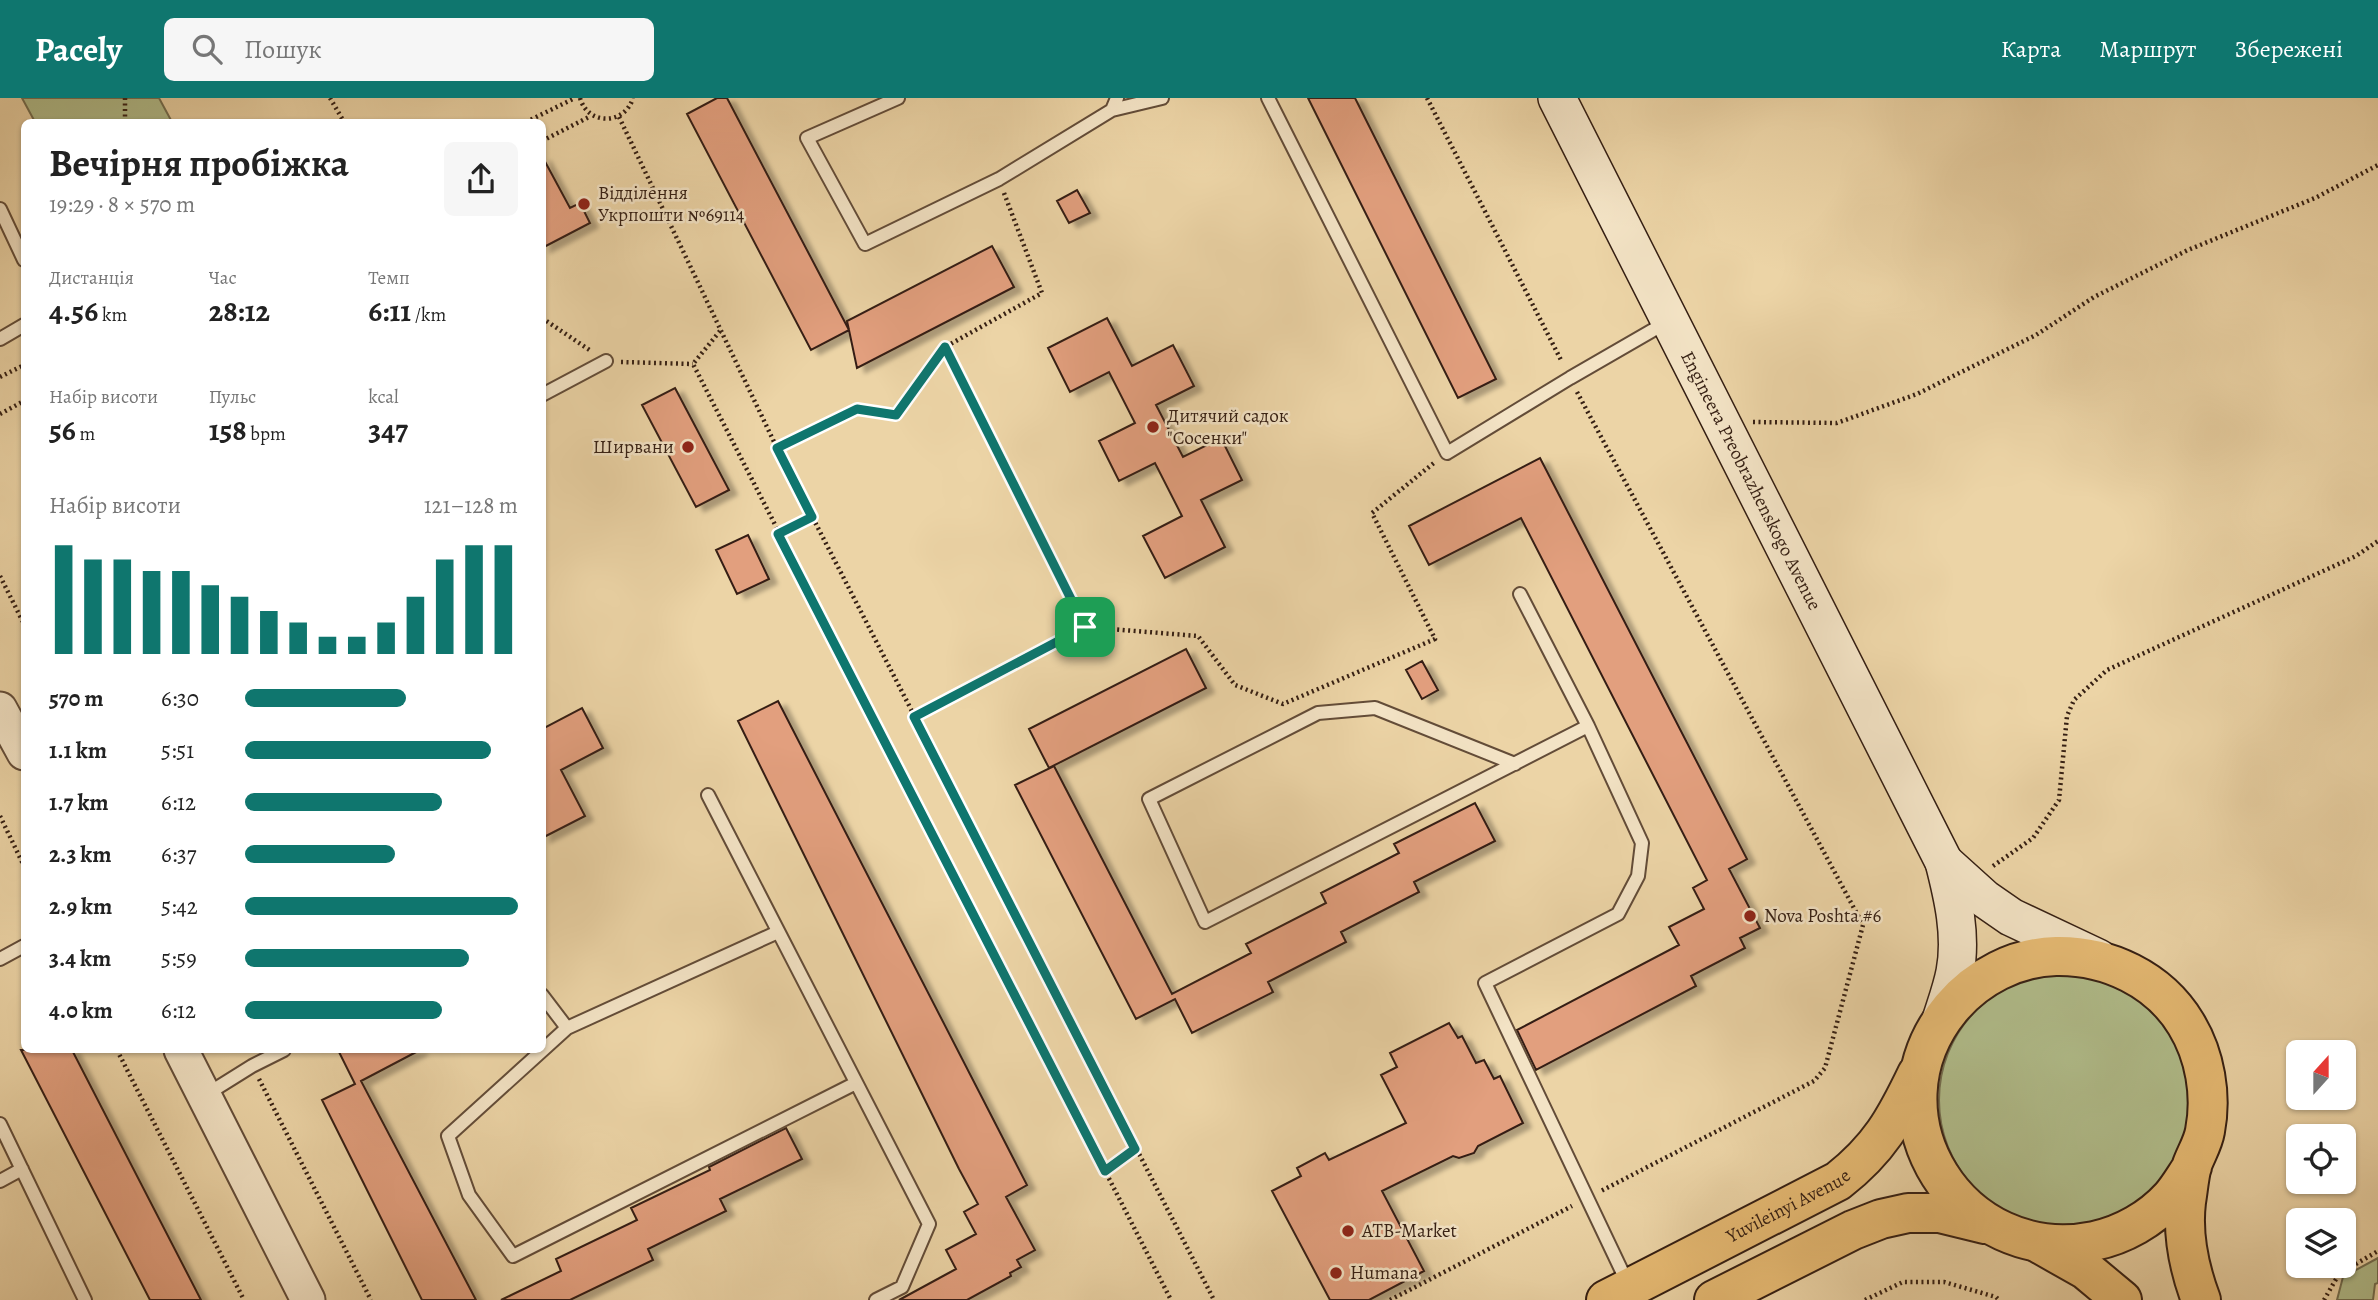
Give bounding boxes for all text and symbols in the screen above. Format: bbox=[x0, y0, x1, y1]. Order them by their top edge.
search box bbox=[164, 18, 654, 81]
text: Pacely bbox=[35, 27, 122, 72]
icon: search bbox=[188, 30, 226, 68]
text: Пошук bbox=[244, 32, 322, 67]
text: Карта bbox=[2001, 33, 2061, 65]
text: Маршрут bbox=[2099, 33, 2196, 65]
text: Збережені bbox=[2234, 33, 2343, 65]
text: Вечірня пробіжка bbox=[49, 137, 349, 189]
button: share bbox=[444, 142, 518, 216]
place label: Відділення Укрпошти №69114 bbox=[598, 180, 745, 228]
text: 19:29 · 8 × 570 m bbox=[49, 189, 195, 220]
marker: Відділення Укрпошти №69114 bbox=[576, 196, 592, 212]
text: Дистанція bbox=[49, 265, 134, 291]
text: Час bbox=[209, 265, 237, 291]
text: Темп bbox=[368, 265, 410, 291]
text: 4.56 bbox=[49, 291, 98, 331]
text: 28:12 bbox=[209, 291, 270, 331]
text: 6:11 bbox=[368, 291, 411, 331]
text: km bbox=[98, 302, 127, 328]
text: /km bbox=[411, 302, 446, 328]
street label: Engineera Preobrazhenskogo Avenue bbox=[1674, 347, 1827, 615]
text: Набір висоти bbox=[49, 384, 158, 410]
text: Пульс bbox=[209, 384, 256, 410]
text: kcal bbox=[368, 384, 399, 410]
place label: Дитячий садок "Сосенки" bbox=[1167, 403, 1289, 451]
text: 56 bbox=[49, 410, 76, 450]
text: 158 bbox=[209, 410, 247, 450]
text: 347 bbox=[368, 410, 408, 450]
marker: Дитячий садок "Сосенки" bbox=[1145, 419, 1161, 435]
text: m bbox=[76, 421, 95, 447]
text: bpm bbox=[247, 421, 286, 447]
place label: Ширвани bbox=[593, 434, 674, 460]
marker: Ширвани bbox=[680, 439, 696, 455]
text: Набір висоти bbox=[49, 490, 181, 521]
text: 121–128 m bbox=[424, 490, 518, 521]
pin bbox=[1055, 597, 1115, 657]
icon: arrive bbox=[1066, 608, 1104, 646]
text: 570 m bbox=[49, 683, 104, 714]
text: 6:30 bbox=[161, 683, 199, 714]
text: 1.1 km bbox=[49, 735, 107, 766]
text: 5:51 bbox=[161, 735, 194, 766]
text: 1.7 km bbox=[49, 787, 109, 818]
text: 6:12 bbox=[161, 787, 196, 818]
text: 2.3 km bbox=[49, 839, 112, 870]
text: 6:37 bbox=[161, 839, 196, 870]
text: 2.9 km bbox=[49, 891, 112, 922]
text: 5:42 bbox=[161, 891, 198, 922]
place label: Nova Poshta #6 bbox=[1764, 903, 1881, 929]
marker: Nova Poshta #6 bbox=[1742, 908, 1758, 924]
text: 3.4 km bbox=[49, 943, 111, 974]
text: 5:59 bbox=[161, 943, 197, 974]
text: 4.0 km bbox=[49, 995, 113, 1026]
text: 6:12 bbox=[161, 995, 196, 1026]
north arrow bbox=[2286, 1040, 2356, 1110]
map controls bbox=[2286, 1040, 2356, 1278]
button: locate bbox=[2286, 1124, 2356, 1194]
street label: Yuvileinyi Avenue bbox=[1721, 1163, 1856, 1250]
button: layers bbox=[2286, 1208, 2356, 1278]
place label: ATB-Market bbox=[1361, 1218, 1457, 1244]
marker: ATB-Market bbox=[1340, 1223, 1356, 1239]
place label: Humana bbox=[1350, 1260, 1419, 1286]
marker: Humana bbox=[1328, 1265, 1344, 1281]

